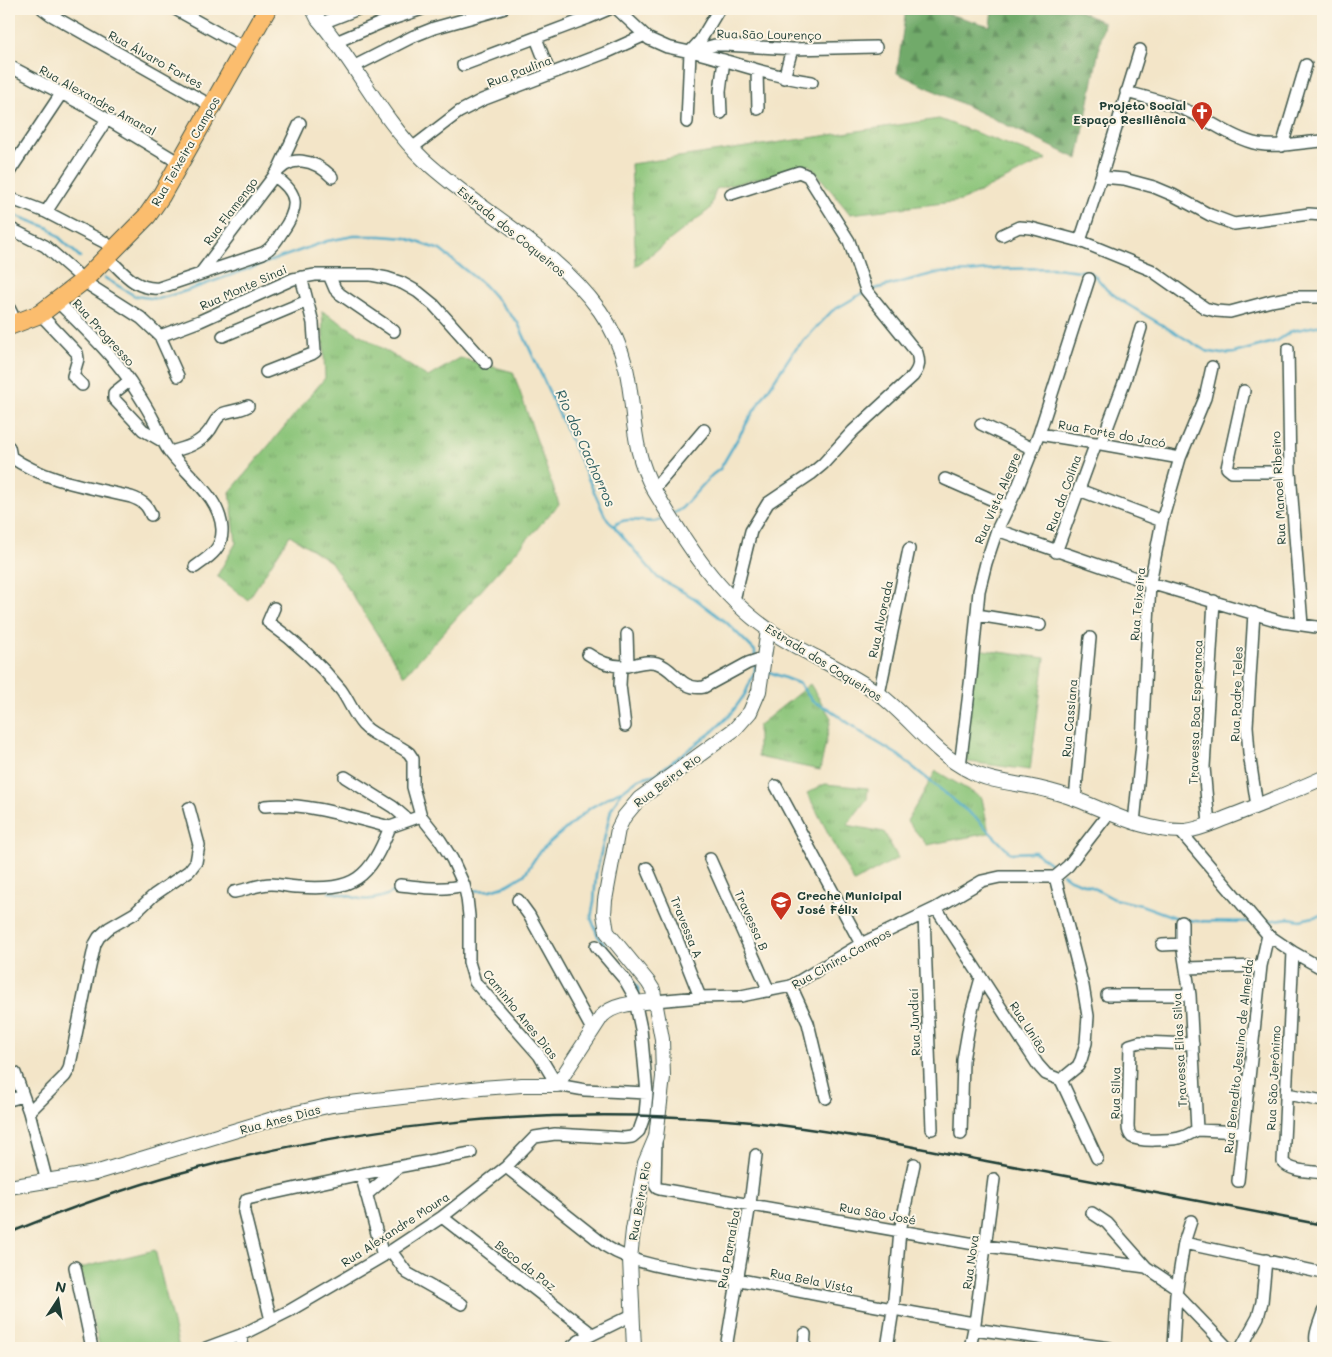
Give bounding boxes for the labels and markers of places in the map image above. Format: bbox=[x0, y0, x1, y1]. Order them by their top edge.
place label: Projeto Social Espaço Resiliência bbox=[1073, 97, 1186, 127]
church icon: Projeto Social Espaço Resiliência bbox=[1190, 100, 1214, 131]
place label: Creche Municipal José Félix bbox=[797, 887, 902, 917]
school or university icon: Creche Municipal José Félix bbox=[769, 890, 793, 921]

